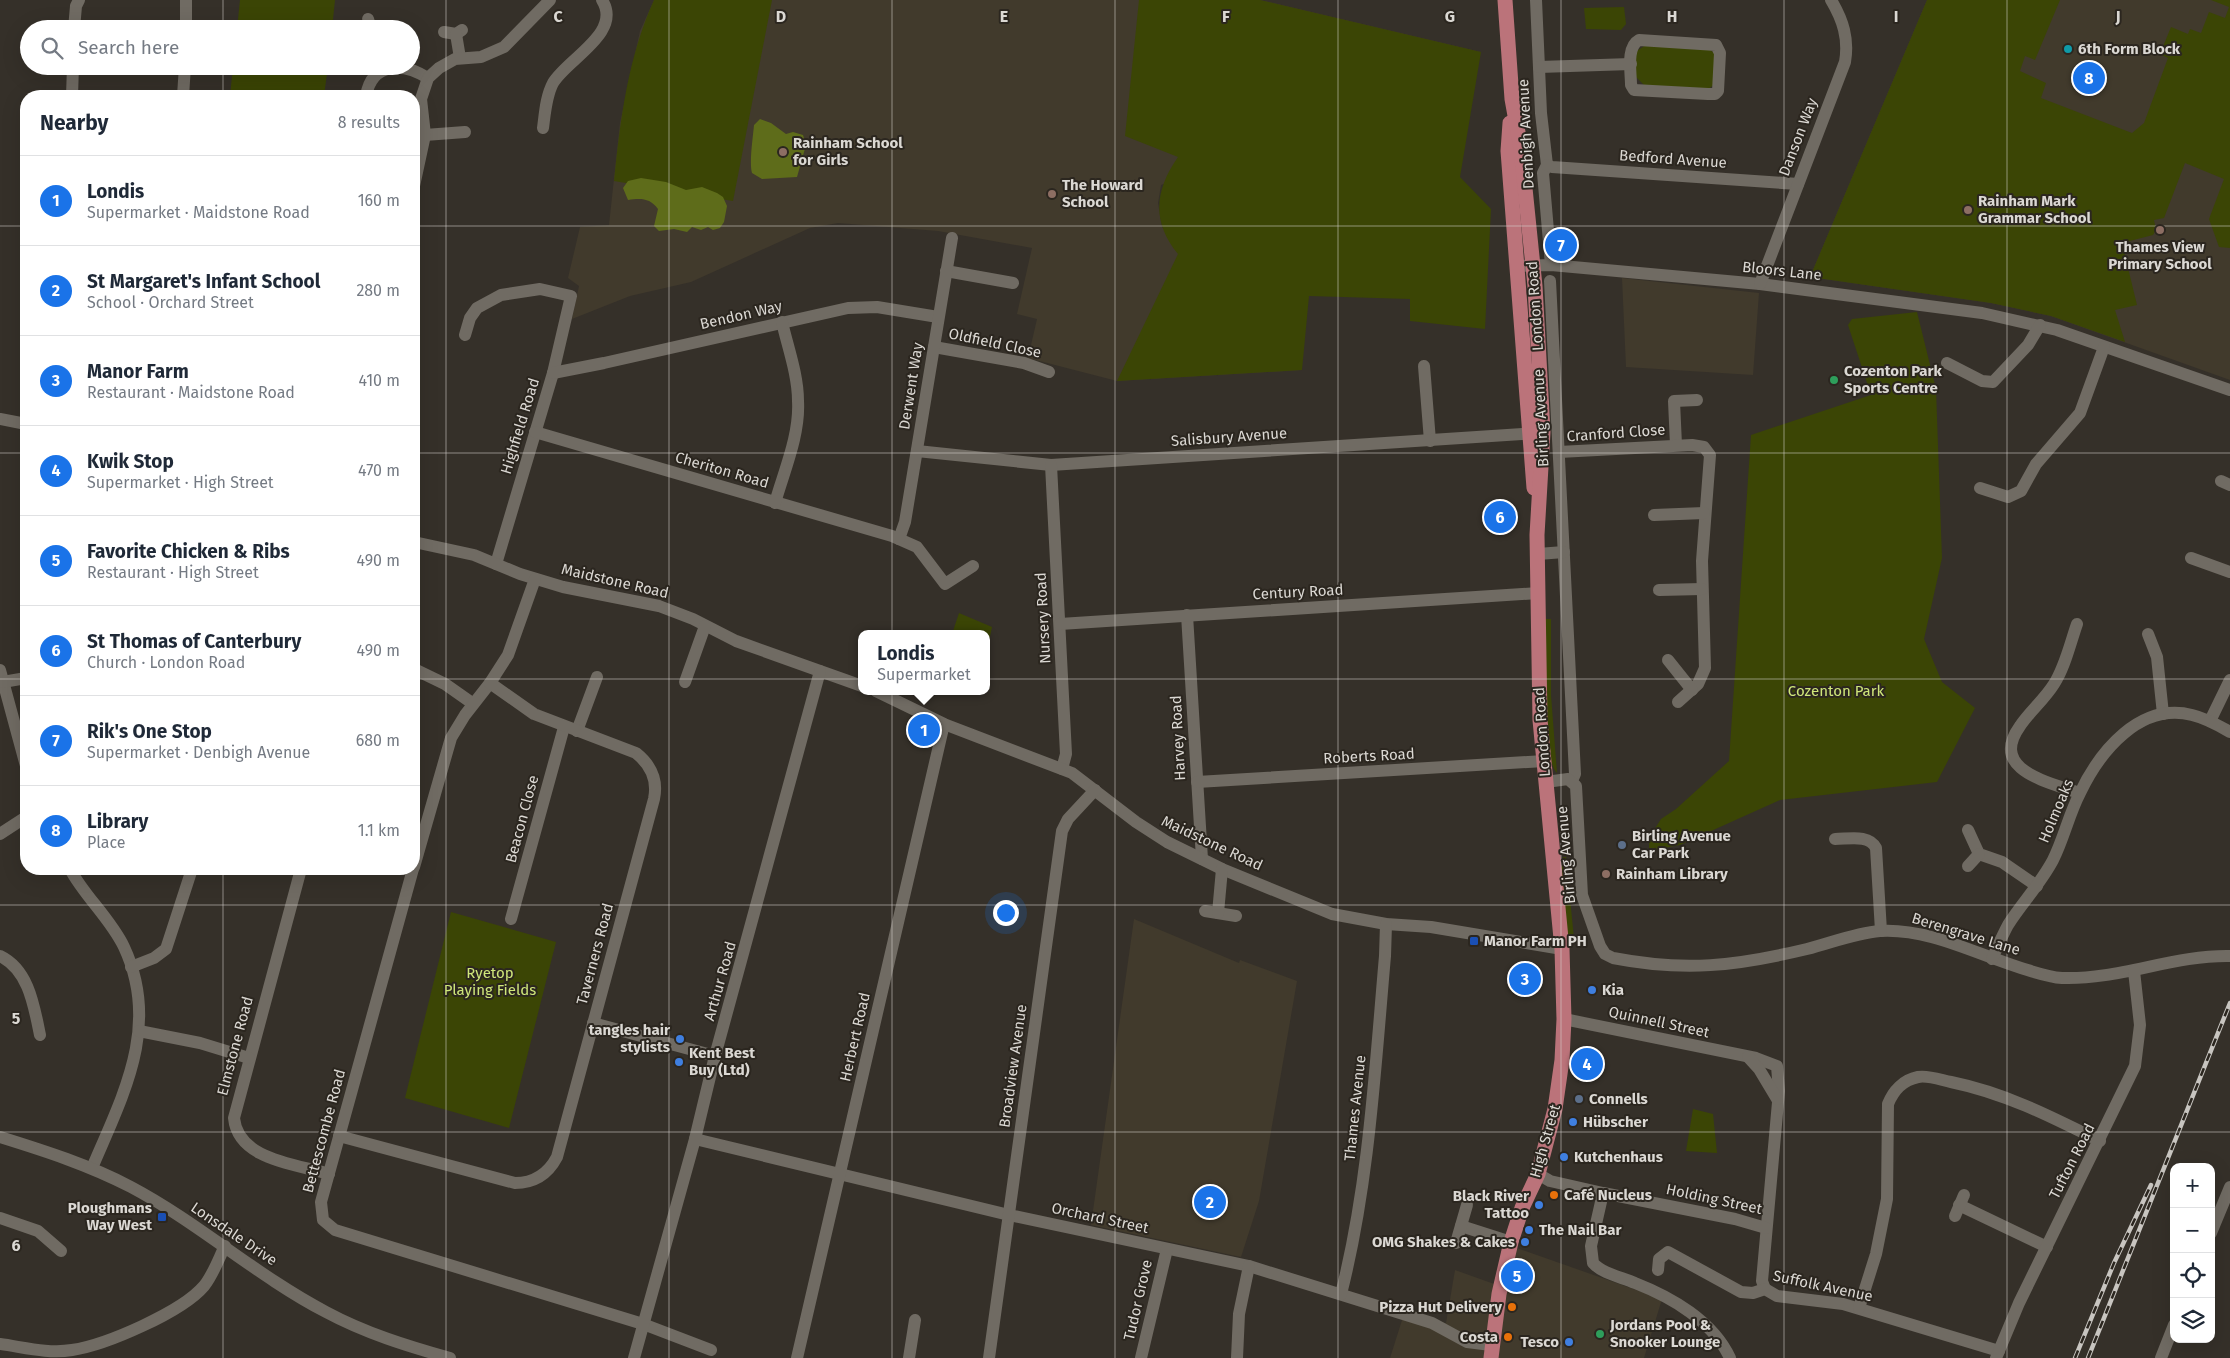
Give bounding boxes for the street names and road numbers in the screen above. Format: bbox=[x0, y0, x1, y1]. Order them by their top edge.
street label: Denbigh Avenue bbox=[1514, 79, 1538, 189]
street label: Danson Way bbox=[1775, 95, 1821, 179]
street label: Bedford Avenue bbox=[1619, 146, 1727, 172]
street label: Bloors Lane bbox=[1741, 258, 1823, 284]
street label: London Road bbox=[1523, 261, 1547, 351]
street label: Bendon Way bbox=[698, 297, 784, 333]
street label: Oldfield Close bbox=[947, 324, 1043, 362]
street label: Derwent Way bbox=[895, 341, 927, 431]
street label: Birling Avenue bbox=[1529, 369, 1553, 467]
street label: Highfield Road bbox=[497, 376, 543, 476]
street label: Cranford Close bbox=[1566, 421, 1666, 445]
street label: Salisbury Avenue bbox=[1170, 424, 1288, 450]
street label: Cheriton Road bbox=[673, 448, 771, 492]
street label: Maidstone Road bbox=[560, 560, 670, 602]
street label: Nursery Road bbox=[1032, 572, 1054, 664]
street label: Century Road bbox=[1252, 581, 1344, 603]
street label: London Road bbox=[1530, 687, 1554, 777]
street label: Harvey Road bbox=[1167, 695, 1189, 781]
street label: Roberts Road bbox=[1323, 745, 1415, 767]
street label: Beacon Close bbox=[502, 773, 542, 865]
street label: Holmoaks bbox=[2035, 776, 2077, 846]
street label: Birling Avenue bbox=[1553, 805, 1579, 905]
street label: Maidstone Road bbox=[1159, 812, 1265, 874]
street label: Taverners Road bbox=[573, 901, 617, 1007]
street label: Berengrave Lane bbox=[1910, 909, 2022, 959]
street label: Arthur Road bbox=[700, 939, 740, 1023]
street label: Herbert Road bbox=[836, 991, 874, 1083]
street label: Elmstone Road bbox=[213, 995, 257, 1097]
street label: Broadview Avenue bbox=[995, 1003, 1031, 1129]
street label: Quinnell Street bbox=[1607, 1003, 1712, 1042]
street label: Thames Avenue bbox=[1340, 1054, 1370, 1162]
street label: Bettescombe Road bbox=[299, 1067, 349, 1195]
street label: High Street bbox=[1526, 1102, 1564, 1180]
street label: Tufton Road bbox=[2045, 1120, 2099, 1202]
street label: Holding Street bbox=[1664, 1180, 1764, 1218]
street label: Lonsdale Drive bbox=[187, 1199, 281, 1269]
street label: Orchard Street bbox=[1050, 1199, 1151, 1237]
street label: Tudor Grove bbox=[1120, 1258, 1156, 1342]
street label: Suffolk Avenue bbox=[1772, 1267, 1874, 1305]

